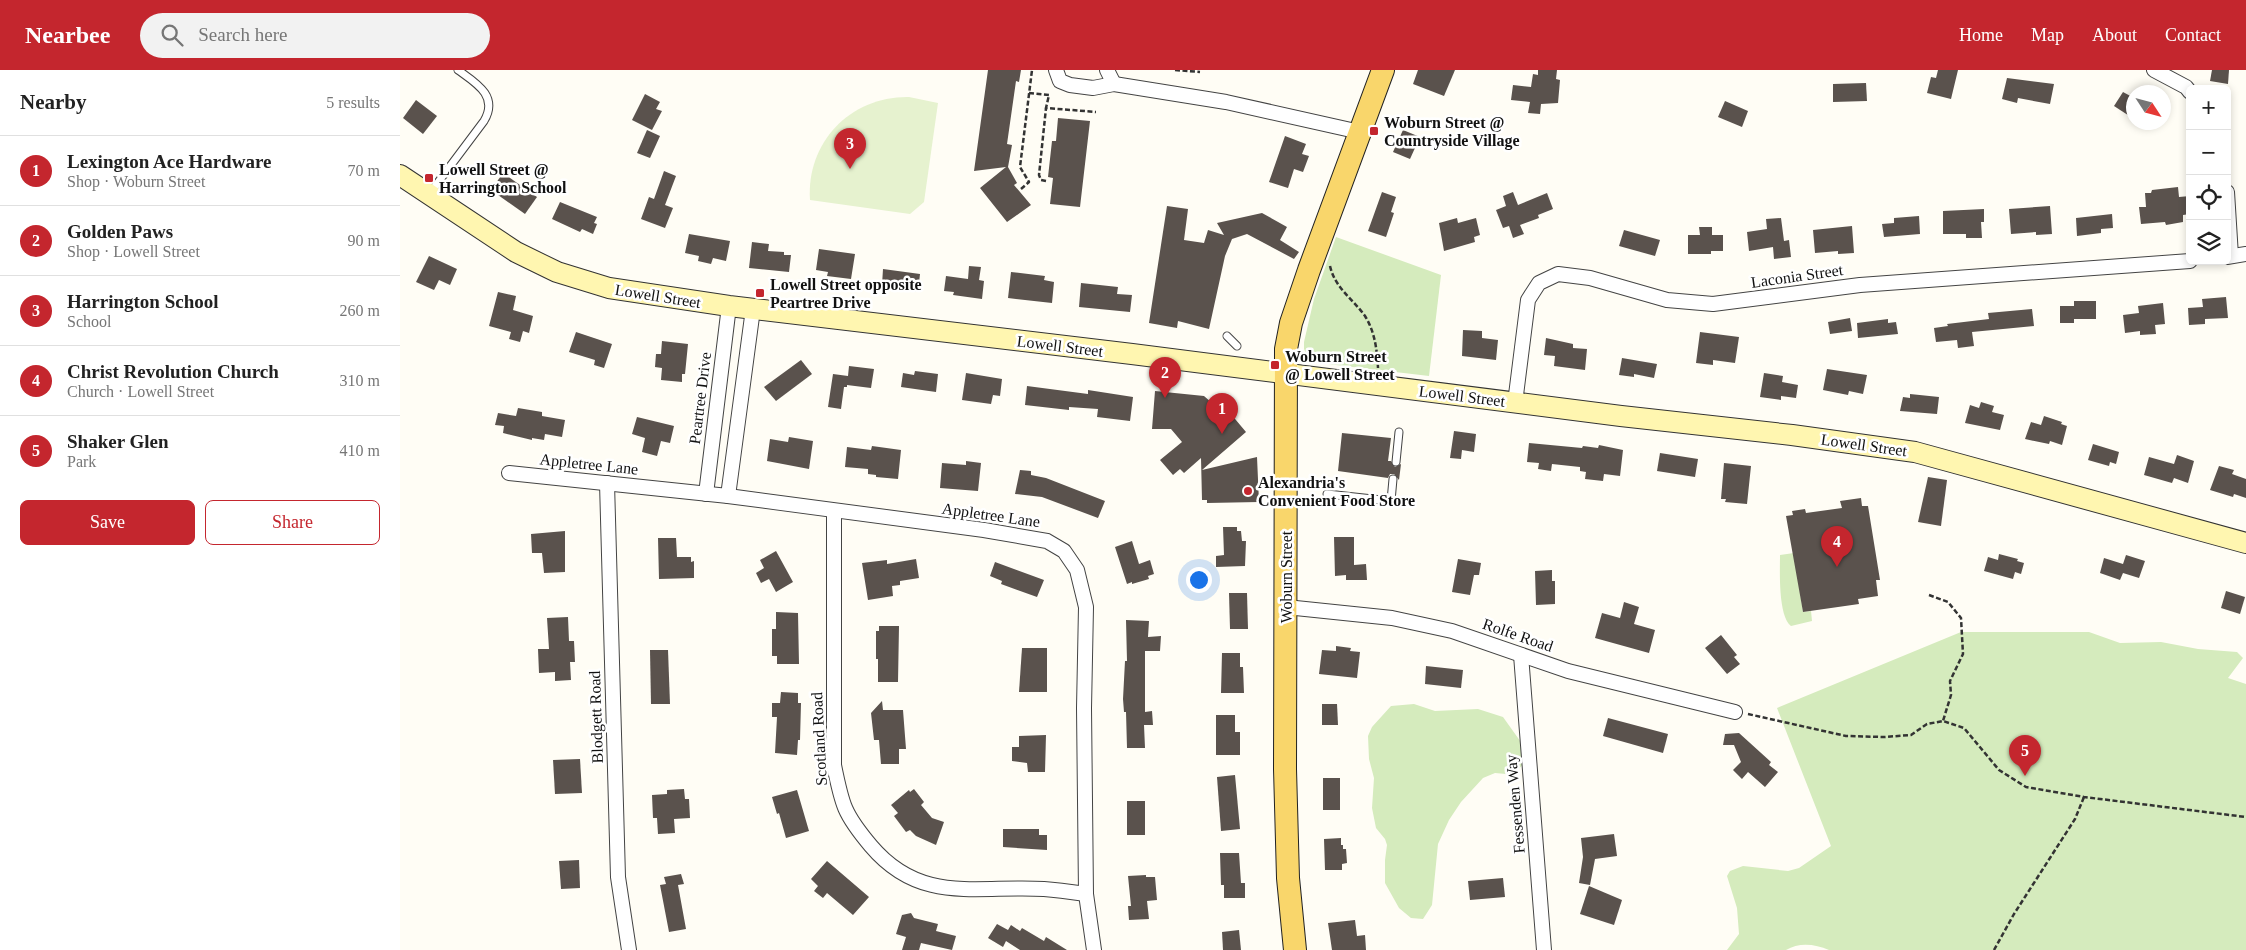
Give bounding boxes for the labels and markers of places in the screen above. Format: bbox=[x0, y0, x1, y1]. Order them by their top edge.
place label: Woburn Street @ Countryside Village bbox=[1384, 114, 1520, 150]
marker: Woburn Street @ Countryside Village bbox=[1368, 125, 1380, 137]
pin: 3 bbox=[834, 128, 866, 169]
place label: Lowell Street @ Harrington School bbox=[439, 161, 567, 197]
marker: Lowell Street @ Harrington School bbox=[423, 172, 435, 184]
place label: Lowell Street opposite Peartree Drive bbox=[770, 276, 922, 311]
marker: Lowell Street opposite Peartree Drive bbox=[754, 287, 766, 299]
place label: Woburn Street @ Lowell Street bbox=[1285, 348, 1395, 384]
pin: 2 bbox=[1149, 357, 1181, 398]
marker: Woburn Street @ Lowell Street bbox=[1269, 359, 1281, 371]
pin: 1 bbox=[1206, 393, 1238, 434]
place label: Alexandria's Convenient Food Store bbox=[1258, 474, 1415, 509]
marker: Alexandria's Convenient Food Store bbox=[1242, 485, 1254, 497]
pin: 4 bbox=[1821, 526, 1853, 567]
pin: 5 bbox=[2009, 735, 2041, 776]

